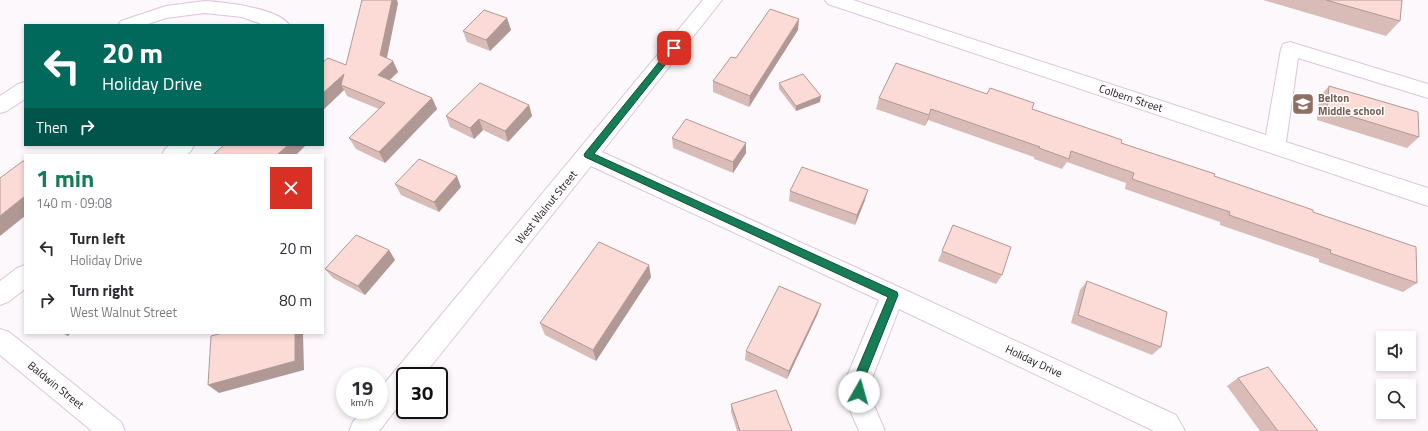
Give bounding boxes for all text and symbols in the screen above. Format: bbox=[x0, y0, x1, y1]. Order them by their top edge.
text: 20 m bbox=[102, 31, 163, 74]
pin bbox=[657, 31, 691, 65]
icon: arrive bbox=[663, 37, 685, 59]
icon: left bbox=[36, 40, 88, 92]
text: Holiday Drive bbox=[102, 70, 202, 97]
street label: Colbern Street bbox=[1097, 80, 1165, 116]
place label: Belton Middle school bbox=[1318, 90, 1384, 119]
school or university icon: Belton Middle school bbox=[1290, 91, 1316, 117]
text: Then bbox=[36, 116, 68, 139]
icon: right bbox=[76, 116, 98, 138]
text: 1 min bbox=[36, 160, 94, 196]
button: close bbox=[270, 167, 312, 209]
street label: West Walnut Street bbox=[511, 167, 581, 247]
text: 140 m · 09:08 bbox=[36, 193, 112, 213]
text: Turn left bbox=[70, 227, 125, 250]
icon: left bbox=[36, 237, 58, 259]
text: 20 m bbox=[279, 237, 312, 260]
text: Holiday Drive bbox=[70, 250, 142, 270]
text: Turn right bbox=[70, 279, 134, 302]
icon: right bbox=[36, 289, 58, 311]
text: 80 m bbox=[279, 289, 312, 312]
text: West Walnut Street bbox=[70, 302, 177, 322]
map controls bbox=[1376, 331, 1416, 419]
button: sound bbox=[1376, 331, 1416, 371]
street label: Holiday Drive bbox=[1003, 341, 1066, 381]
street label: Baldwin Street bbox=[24, 357, 88, 413]
speed limit sign: 30 bbox=[396, 367, 448, 419]
position arrow bbox=[838, 371, 880, 413]
text: 19 bbox=[351, 372, 373, 403]
button: search bbox=[1376, 379, 1416, 419]
text: km/h bbox=[351, 395, 373, 410]

